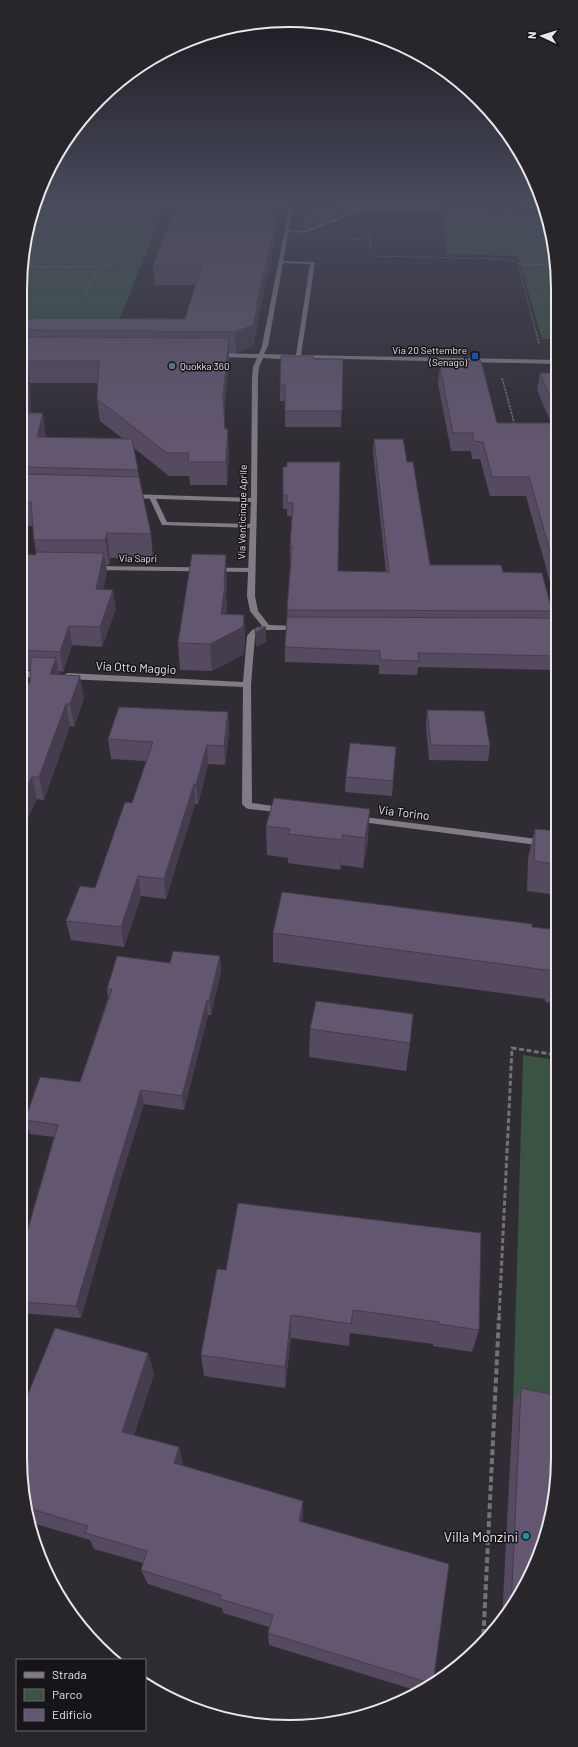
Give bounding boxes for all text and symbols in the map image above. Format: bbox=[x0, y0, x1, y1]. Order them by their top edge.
north arrow bbox=[522, 16, 562, 56]
text: N bbox=[525, 31, 538, 39]
place label: Via 20 Settembre (Senago) bbox=[392, 344, 467, 368]
marker: Via 20 Settembre (Senago) bbox=[470, 351, 480, 361]
place label: Quokka 360 bbox=[180, 360, 230, 372]
marker: Quokka 360 bbox=[167, 361, 177, 371]
street label: Via Venticinque Aprile bbox=[235, 465, 249, 559]
street label: Via Sapri bbox=[119, 552, 157, 564]
street label: Via Otto Maggio bbox=[95, 658, 177, 676]
street label: Via Torino bbox=[378, 802, 430, 822]
place label: Villa Monzini bbox=[444, 1528, 518, 1545]
marker: Villa Monzini bbox=[521, 1531, 531, 1541]
legend bbox=[16, 1659, 146, 1731]
text: Strada bbox=[52, 1667, 87, 1681]
text: Parco bbox=[52, 1687, 82, 1701]
text: Edificio bbox=[52, 1707, 92, 1721]

